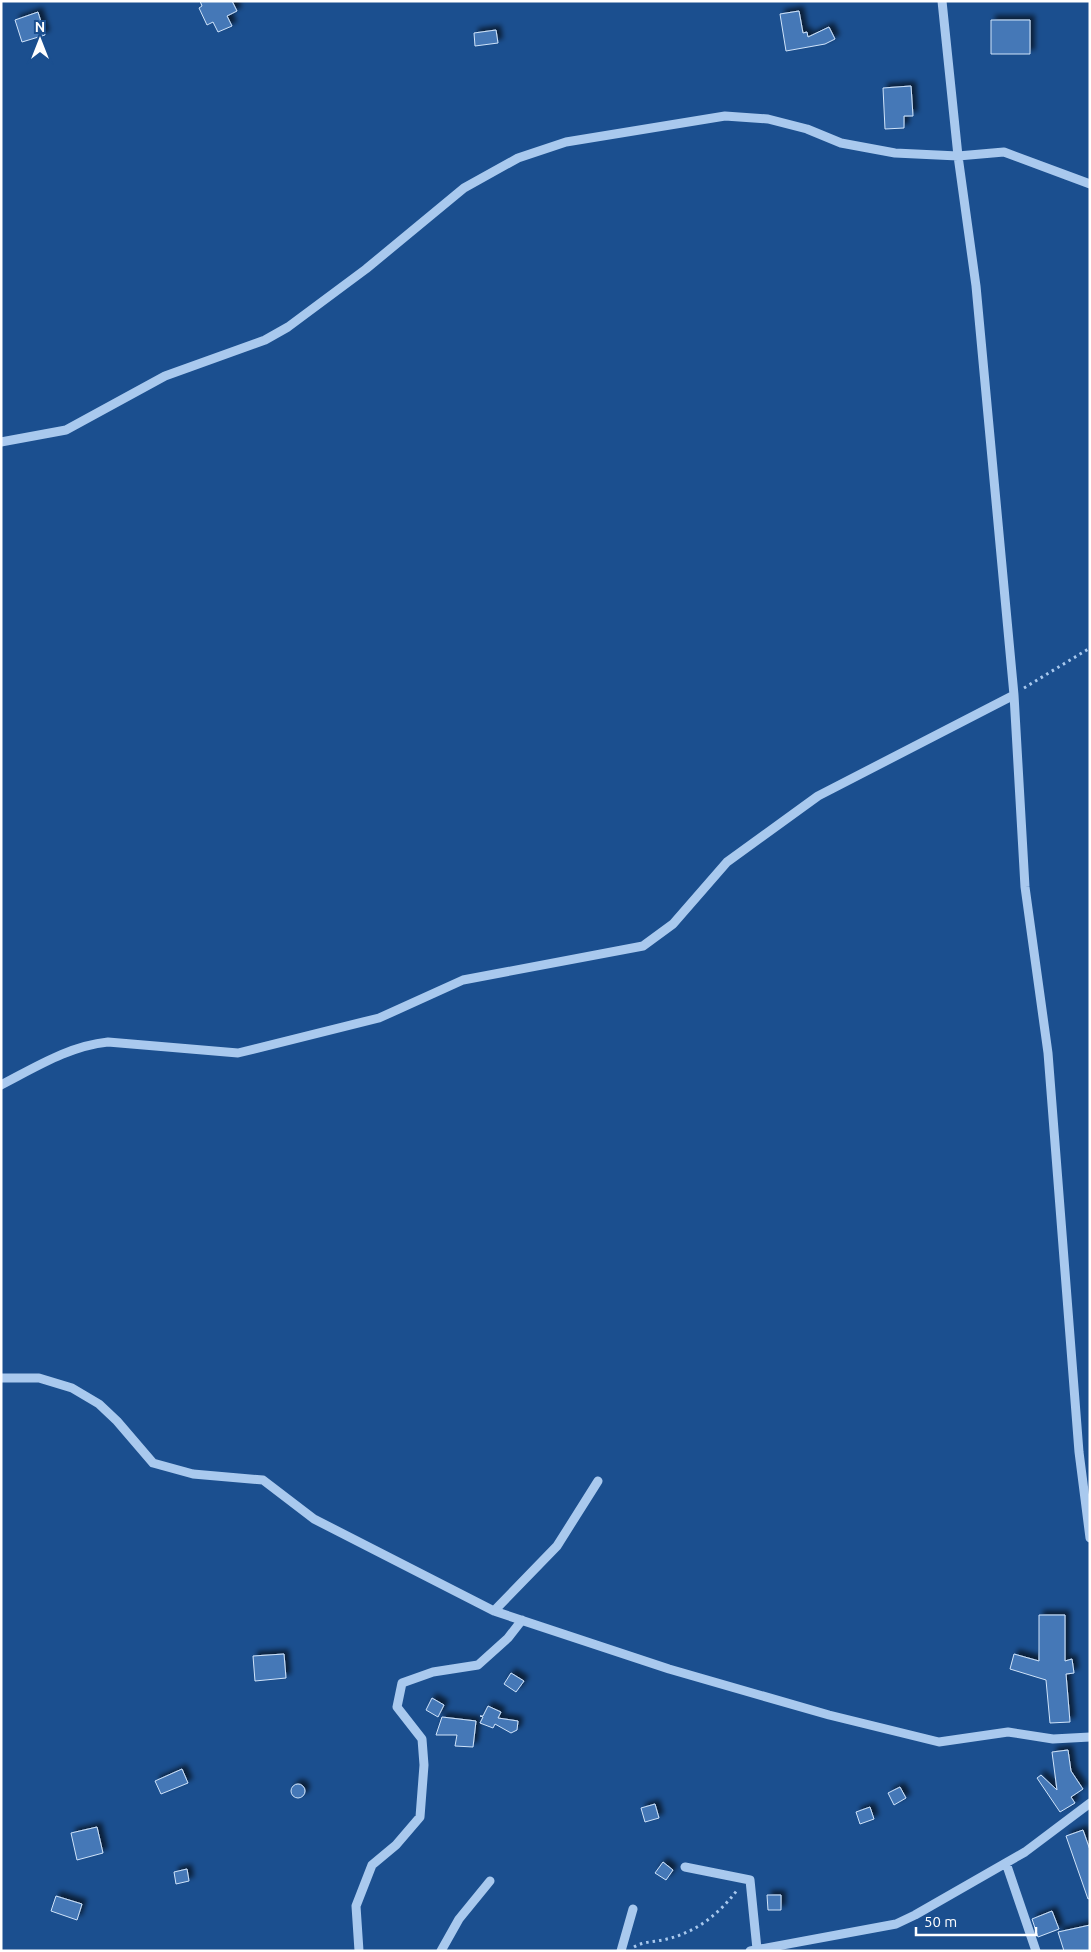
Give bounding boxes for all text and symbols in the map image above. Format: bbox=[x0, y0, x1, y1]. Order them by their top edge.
north arrow bbox=[15, 15, 65, 65]
text: N bbox=[35, 19, 45, 35]
scale bar bbox=[916, 1904, 1036, 1936]
text: 50 m bbox=[924, 1913, 957, 1930]

